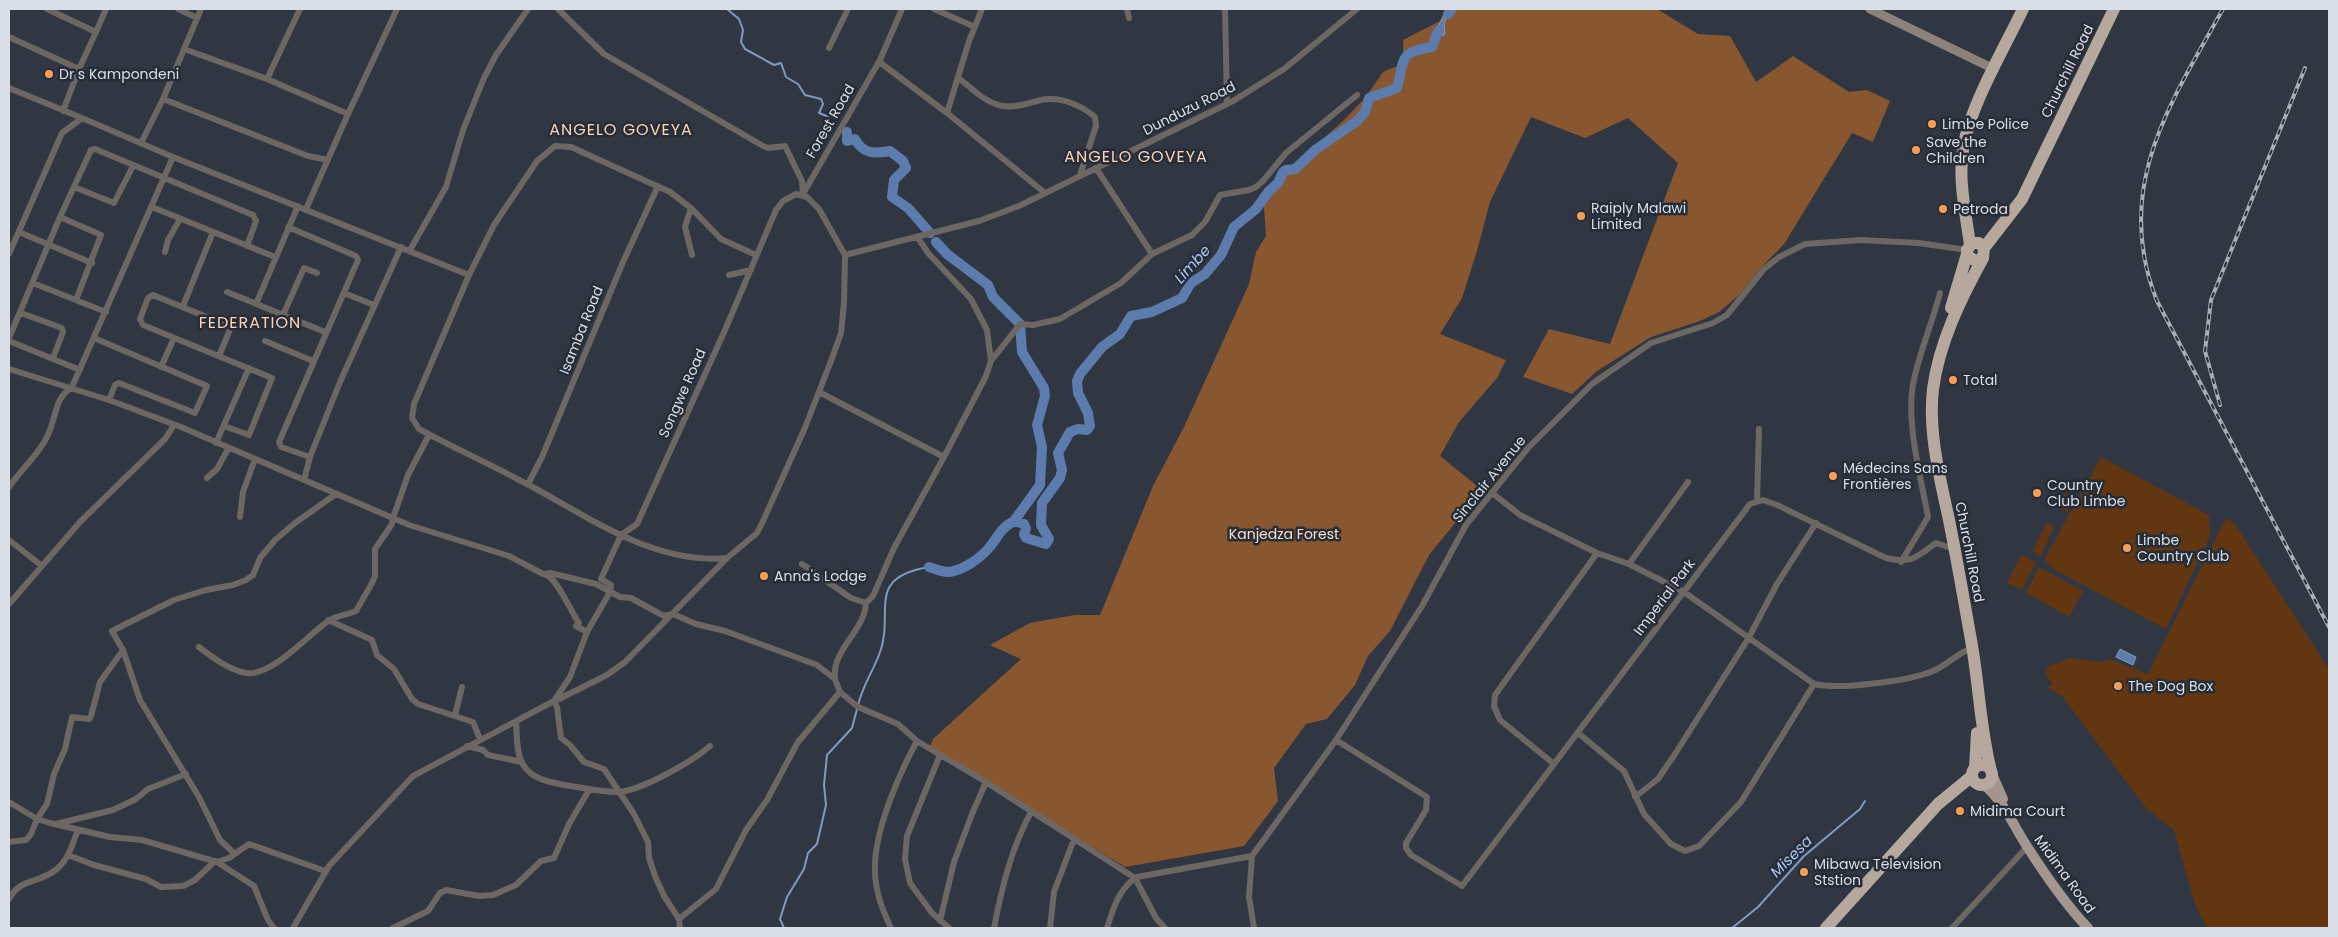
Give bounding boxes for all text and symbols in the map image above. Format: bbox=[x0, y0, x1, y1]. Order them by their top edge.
street label: Churchill Road bbox=[2036, 21, 2098, 121]
place label: Dr s Kampondeni bbox=[59, 64, 179, 84]
marker: Dr s Kampondeni bbox=[43, 68, 55, 80]
street label: Dunduzu Road bbox=[1139, 76, 1239, 140]
street label: Forest Road bbox=[801, 80, 859, 162]
place label: Limbe Police bbox=[1942, 114, 2029, 134]
district label: ANGELO GOVEYA bbox=[549, 118, 693, 141]
marker: Limbe Police bbox=[1926, 118, 1938, 130]
place label: Save the Children bbox=[1926, 132, 1987, 168]
marker: Save the Children bbox=[1910, 144, 1922, 156]
district label: ANGELO GOVEYA bbox=[1064, 145, 1208, 168]
place label: Raiply Malawi Limited bbox=[1591, 198, 1686, 234]
place label: Petroda bbox=[1953, 199, 2008, 219]
marker: Petroda bbox=[1937, 203, 1949, 215]
marker: Raiply Malawi Limited bbox=[1575, 210, 1587, 222]
water label: Limbe bbox=[1169, 240, 1215, 288]
street label: Isamba Road bbox=[554, 283, 608, 377]
district label: FEDERATION bbox=[199, 311, 301, 334]
street label: Songwe Road bbox=[653, 345, 711, 441]
place label: Total bbox=[1963, 370, 1998, 390]
marker: Total bbox=[1947, 374, 1959, 386]
street label: Sinclair Avenue bbox=[1448, 431, 1531, 527]
place label: Médecins Sans Frontières bbox=[1843, 458, 1948, 494]
marker: Médecins Sans Frontières bbox=[1827, 470, 1839, 482]
place label: Country Club Limbe bbox=[2047, 475, 2126, 511]
marker: Country Club Limbe bbox=[2031, 487, 2043, 499]
street label: Churchill Road bbox=[1950, 500, 1990, 604]
park label: Kanjedza Forest bbox=[1229, 524, 1339, 544]
place label: Limbe Country Club bbox=[2137, 530, 2229, 566]
marker: Limbe Country Club bbox=[2121, 542, 2133, 554]
street label: Imperial Park bbox=[1629, 554, 1700, 639]
place label: Anna's Lodge bbox=[774, 566, 867, 586]
marker: Anna's Lodge bbox=[758, 570, 770, 582]
place label: The Dog Box bbox=[2128, 676, 2214, 696]
marker: The Dog Box bbox=[2112, 680, 2124, 692]
place label: Midima Court bbox=[1970, 801, 2065, 821]
marker: Midima Court bbox=[1954, 805, 1966, 817]
water label: Misesa bbox=[1765, 830, 1817, 882]
street label: Midima Road bbox=[2030, 831, 2100, 917]
place label: Mibawa Television Ststion bbox=[1814, 854, 1941, 890]
marker: Mibawa Television Ststion bbox=[1798, 866, 1810, 878]

